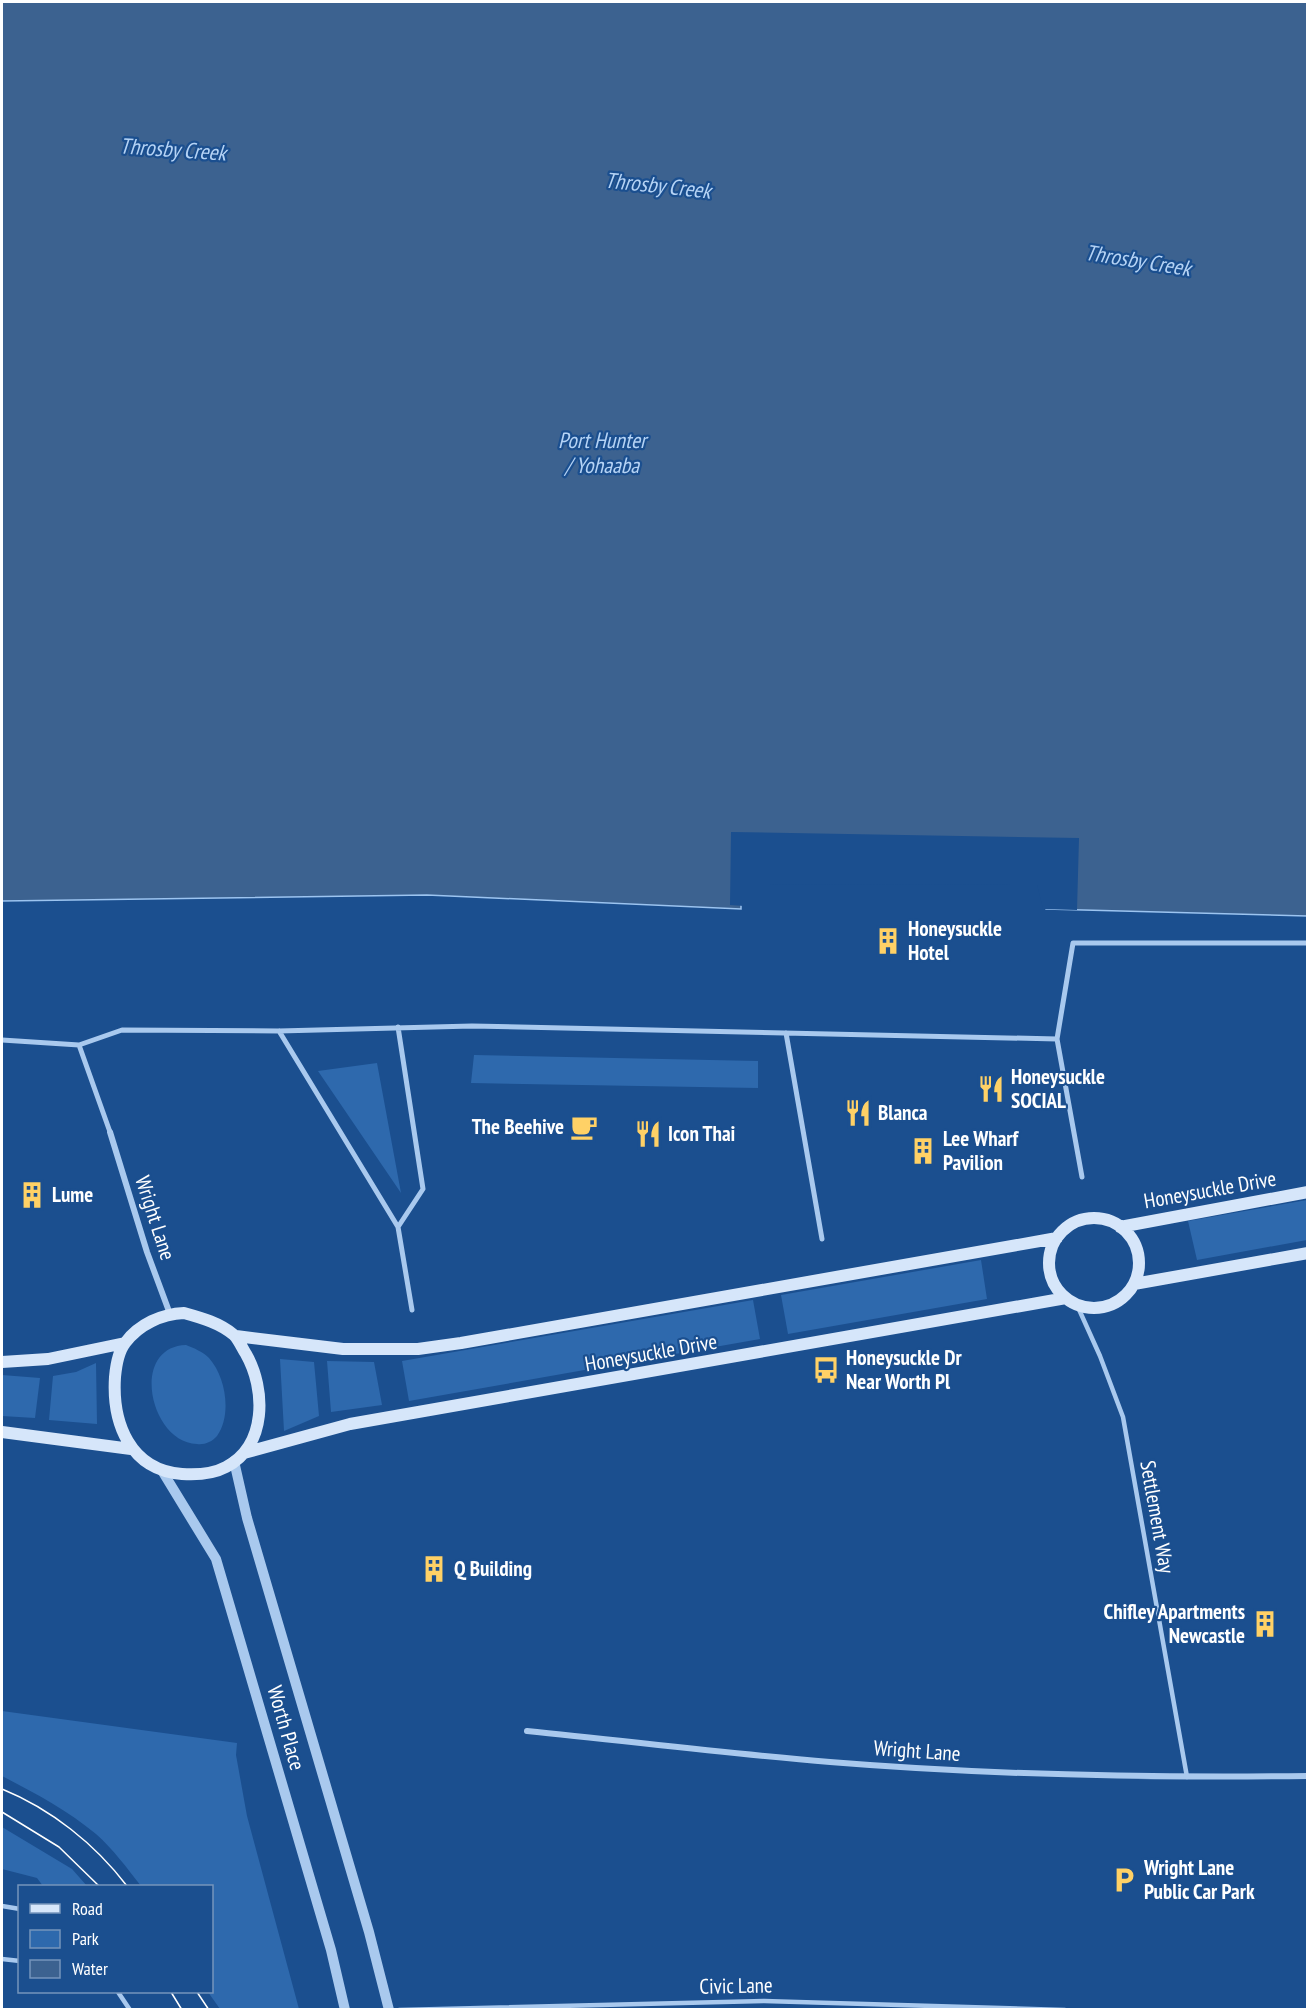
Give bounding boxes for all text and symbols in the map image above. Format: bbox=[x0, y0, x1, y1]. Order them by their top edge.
water label: Throsby Creek bbox=[119, 131, 230, 167]
water label: Throsby Creek bbox=[604, 166, 715, 205]
water label: Throsby Creek bbox=[1083, 238, 1195, 283]
water label: Port Hunter / Yohaaba bbox=[558, 426, 649, 479]
place label: Honeysuckle Hotel bbox=[908, 915, 1002, 966]
building icon: Honeysuckle Hotel bbox=[873, 926, 903, 956]
place label: Honeysuckle SOCIAL bbox=[1011, 1063, 1105, 1114]
restaurant icon: Honeysuckle SOCIAL bbox=[976, 1074, 1006, 1104]
restaurant icon: Blanca bbox=[843, 1098, 873, 1128]
place label: Blanca bbox=[878, 1099, 928, 1126]
cafe icon: The Beehive bbox=[569, 1112, 599, 1142]
place label: The Beehive bbox=[472, 1113, 564, 1140]
restaurant icon: Icon Thai bbox=[633, 1119, 663, 1149]
place label: Icon Thai bbox=[668, 1120, 735, 1147]
place label: Lee Wharf Pavilion bbox=[943, 1125, 1020, 1176]
building icon: Lee Wharf Pavilion bbox=[908, 1136, 938, 1166]
street label: Honeysuckle Drive bbox=[1142, 1165, 1278, 1214]
street label: Wright Lane bbox=[129, 1172, 182, 1263]
building icon: Lume bbox=[17, 1180, 47, 1210]
place label: Lume bbox=[52, 1181, 93, 1208]
street label: Honeysuckle Drive bbox=[583, 1328, 719, 1377]
place label: Honeysuckle Dr Near Worth Pl bbox=[846, 1344, 962, 1395]
bus stop icon: Honeysuckle Dr Near Worth Pl bbox=[811, 1355, 841, 1385]
street label: Settlement Way bbox=[1134, 1458, 1181, 1575]
building icon: Q Building bbox=[419, 1554, 449, 1584]
place label: Q Building bbox=[454, 1555, 532, 1582]
place label: Chifley Apartments Newcastle bbox=[1104, 1598, 1245, 1649]
building icon: Chifley Apartments Newcastle bbox=[1250, 1609, 1280, 1639]
street label: Worth Place bbox=[262, 1682, 311, 1773]
street label: Wright Lane bbox=[873, 1734, 961, 1767]
place label: Wright Lane Public Car Park bbox=[1143, 1854, 1255, 1905]
parking icon: Wright Lane Public Car Park bbox=[1109, 1865, 1139, 1895]
legend bbox=[18, 1885, 213, 1993]
text: Road bbox=[72, 1897, 103, 1920]
text: Park bbox=[72, 1927, 99, 1950]
text: Water bbox=[72, 1957, 108, 1980]
street label: Civic Lane bbox=[699, 1971, 773, 2000]

